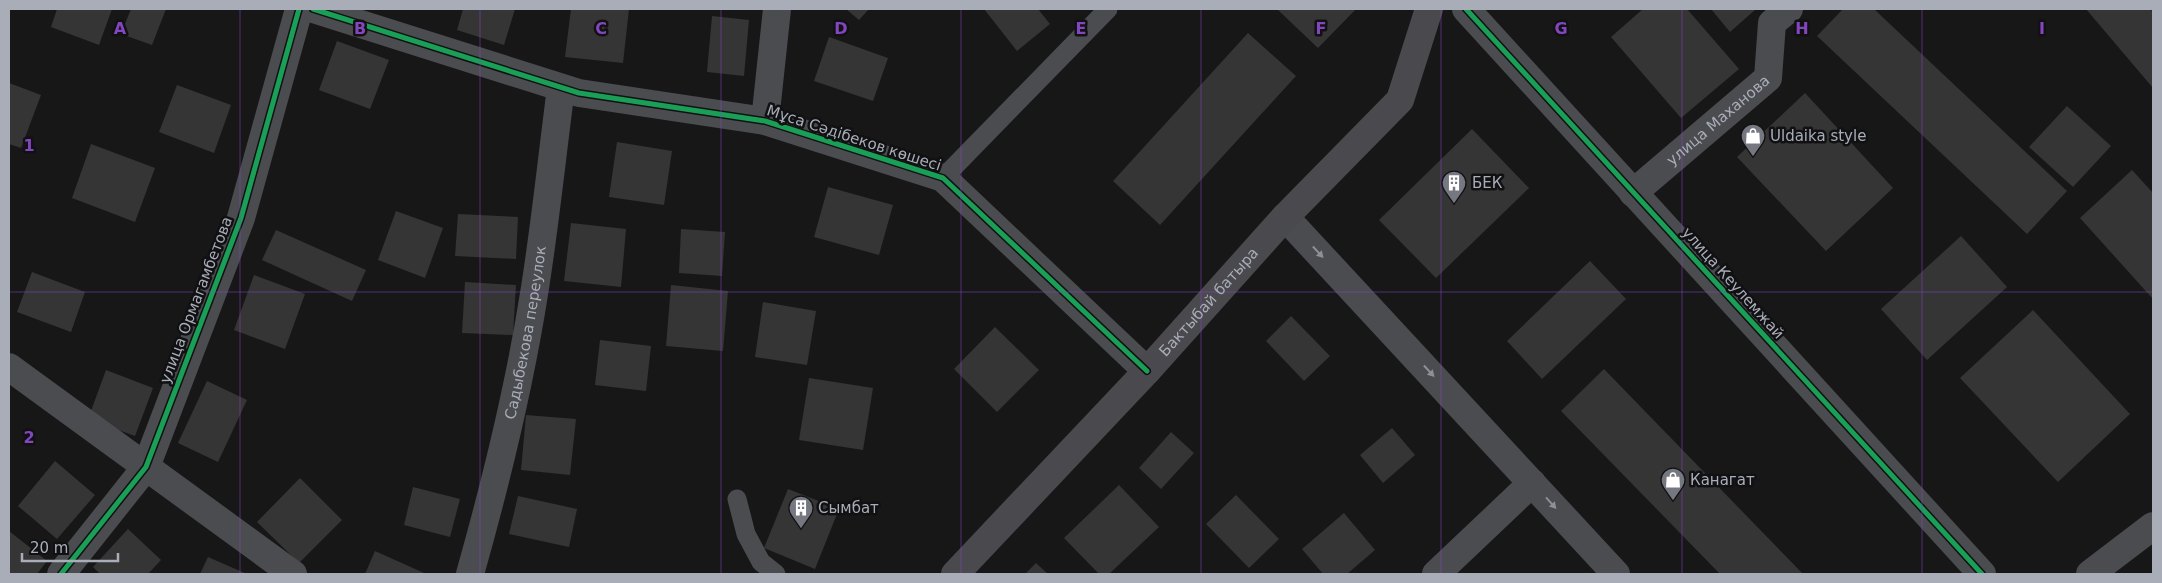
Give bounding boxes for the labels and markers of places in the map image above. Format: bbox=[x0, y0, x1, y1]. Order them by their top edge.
shop icon: Uldaika style bbox=[1740, 123, 1766, 157]
place label: Uldaika style bbox=[1770, 127, 1866, 145]
building icon: БЕК bbox=[1441, 170, 1467, 204]
place label: БЕК bbox=[1472, 174, 1503, 192]
shop icon: Канагат bbox=[1660, 467, 1686, 501]
place label: Канагат bbox=[1690, 471, 1755, 489]
building icon: Сымбат bbox=[788, 495, 814, 529]
place label: Сымбат bbox=[818, 499, 879, 517]

